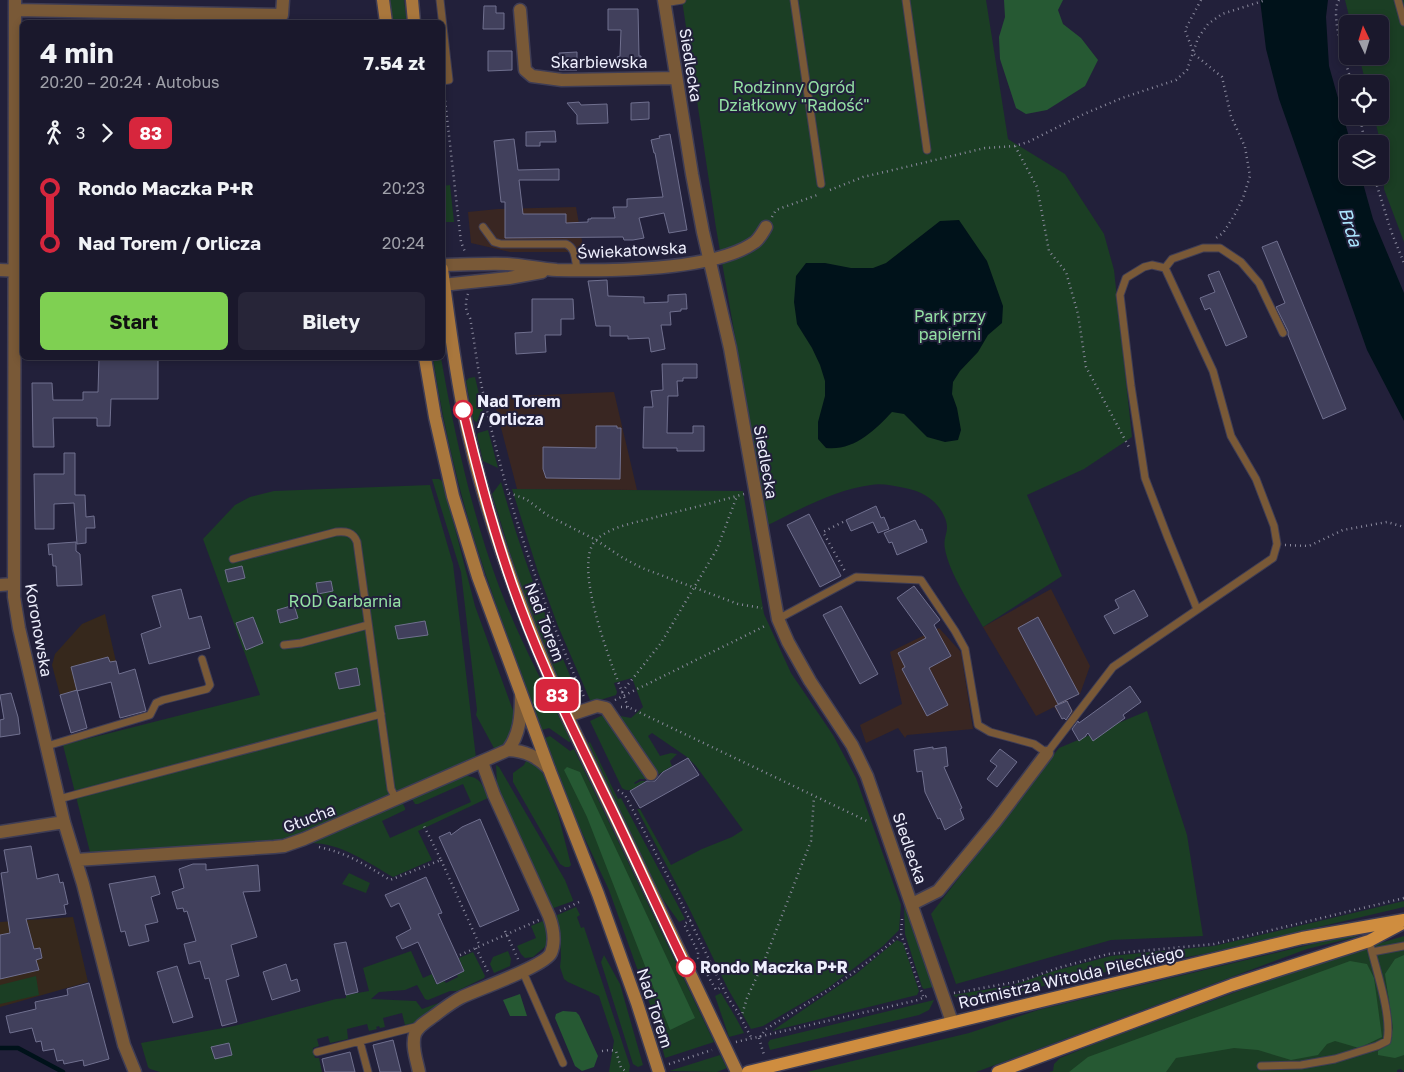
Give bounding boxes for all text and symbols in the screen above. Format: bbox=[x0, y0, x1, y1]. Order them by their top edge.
north arrow bbox=[1339, 15, 1389, 65]
map controls bbox=[1339, 15, 1389, 185]
street label: Siedlecka bbox=[675, 27, 707, 103]
text: 4 min bbox=[40, 36, 114, 69]
text: 7.54 zł bbox=[364, 51, 425, 74]
street label: Skarbiewska bbox=[550, 52, 648, 72]
text: 20:20 – 20:24 · Autobus bbox=[40, 72, 220, 92]
button: locate bbox=[1339, 75, 1389, 125]
park label: Rodzinny Ogród Działkowy "Radość" bbox=[718, 77, 870, 115]
icon: walk bbox=[40, 119, 68, 147]
icon: forward bbox=[93, 119, 121, 147]
text: 83 bbox=[139, 122, 162, 144]
text: 3 bbox=[76, 123, 85, 143]
button: layers bbox=[1339, 135, 1389, 185]
text: Rondo Maczka P+R bbox=[78, 176, 254, 199]
text: 20:23 bbox=[382, 178, 425, 198]
water label: Brda bbox=[1335, 204, 1368, 250]
text: Nad Torem / Orlicza bbox=[78, 231, 261, 254]
text: 20:24 bbox=[382, 233, 425, 253]
street label: Świekatowska bbox=[577, 237, 687, 263]
button: Start bbox=[40, 292, 228, 350]
button: Bilety bbox=[238, 292, 425, 350]
park label: Park przy papierni bbox=[914, 306, 986, 344]
place label: Nad Torem / Orlicza bbox=[477, 391, 560, 429]
marker: Nad Torem / Orlicza bbox=[453, 400, 473, 420]
street label: Siedlecka bbox=[750, 424, 782, 500]
street label: Nad Torem bbox=[521, 580, 569, 664]
street label: Koronowska bbox=[21, 582, 57, 678]
park label: ROD Garbarnia bbox=[289, 591, 401, 611]
line badge: 83 bbox=[534, 679, 580, 711]
text: 83 bbox=[546, 684, 568, 706]
street label: Głucha bbox=[280, 799, 338, 837]
street label: Siedlecka bbox=[888, 810, 932, 886]
street label: Rotmistrza Witolda Pileckiego bbox=[956, 941, 1186, 1013]
marker: Rondo Maczka P+R bbox=[676, 957, 696, 977]
place label: Rondo Maczka P+R bbox=[700, 957, 848, 977]
street label: Nad Torem bbox=[633, 966, 677, 1050]

